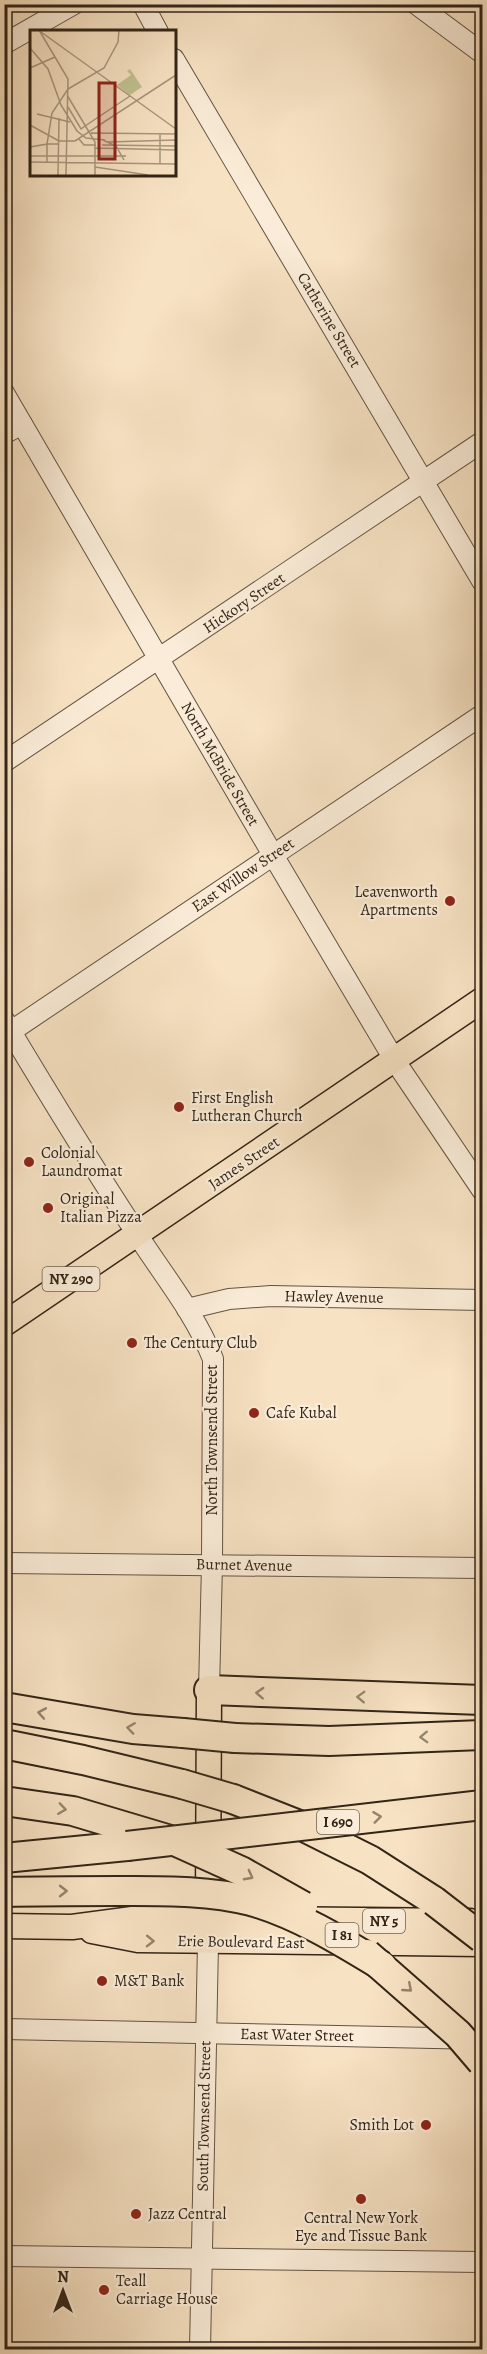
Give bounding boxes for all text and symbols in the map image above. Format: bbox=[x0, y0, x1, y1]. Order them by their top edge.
inset map bbox=[30, 30, 176, 176]
street label: Catherine Street bbox=[292, 268, 366, 372]
street label: Hickory Street bbox=[199, 567, 289, 639]
street label: North McBride Street bbox=[175, 698, 265, 830]
street label: East Willow Street bbox=[187, 832, 299, 918]
place label: Leavenworth Apartments bbox=[354, 881, 438, 921]
marker: Leavenworth Apartments bbox=[443, 894, 457, 908]
place label: First English Lutheran Church bbox=[191, 1087, 303, 1127]
marker: First English Lutheran Church bbox=[172, 1100, 186, 1114]
street label: James Street bbox=[204, 1131, 284, 1195]
place label: Colonial Laundromat bbox=[41, 1142, 123, 1182]
marker: Colonial Laundromat bbox=[22, 1155, 36, 1169]
place label: Original Italian Pizza bbox=[60, 1188, 142, 1228]
marker: Original Italian Pizza bbox=[41, 1201, 55, 1215]
road number: NY 290 bbox=[42, 1267, 100, 1291]
street label: Hawley Avenue bbox=[284, 1285, 384, 1309]
place label: The Century Club bbox=[144, 1332, 257, 1354]
marker: The Century Club bbox=[125, 1336, 139, 1350]
street label: North Townsend Street bbox=[201, 1364, 223, 1516]
place label: Cafe Kubal bbox=[266, 1402, 337, 1424]
marker: Cafe Kubal bbox=[247, 1406, 261, 1420]
street label: Burnet Avenue bbox=[196, 1553, 292, 1577]
one-way arrow bbox=[256, 1686, 265, 1699]
one-way arrow bbox=[357, 1690, 366, 1703]
one-way arrow bbox=[37, 1707, 47, 1720]
one-way arrow bbox=[126, 1722, 135, 1734]
one-way arrow bbox=[420, 1731, 429, 1743]
one-way arrow bbox=[58, 1803, 67, 1815]
road number: I 690 bbox=[317, 1810, 359, 1834]
one-way arrow bbox=[372, 1811, 381, 1824]
one-way arrow bbox=[243, 1868, 254, 1880]
one-way arrow bbox=[58, 1885, 67, 1897]
road number: NY 5 bbox=[363, 1909, 405, 1933]
road number: I 81 bbox=[326, 1923, 358, 1947]
street label: Erie Boulevard East bbox=[177, 1930, 305, 1954]
one-way arrow bbox=[146, 1934, 155, 1947]
place label: M&T Bank bbox=[114, 1970, 184, 1992]
marker: M&T Bank bbox=[95, 1974, 109, 1988]
one-way arrow bbox=[401, 1981, 411, 1992]
street label: East Water Street bbox=[240, 2023, 354, 2047]
street label: South Townsend Street bbox=[192, 2040, 216, 2192]
place label: Smith Lot bbox=[350, 2114, 414, 2136]
marker: Smith Lot bbox=[419, 2118, 433, 2132]
marker: Central New York Eye and Tissue Bank bbox=[354, 2192, 368, 2206]
place label: Jazz Central bbox=[148, 2203, 226, 2225]
marker: Jazz Central bbox=[129, 2207, 143, 2221]
place label: Central New York Eye and Tissue Bank bbox=[295, 2207, 427, 2247]
north arrow bbox=[33, 2261, 93, 2321]
text: N bbox=[57, 2266, 69, 2288]
place label: Teall Carriage House bbox=[116, 2270, 218, 2310]
marker: Teall Carriage House bbox=[97, 2283, 111, 2297]

